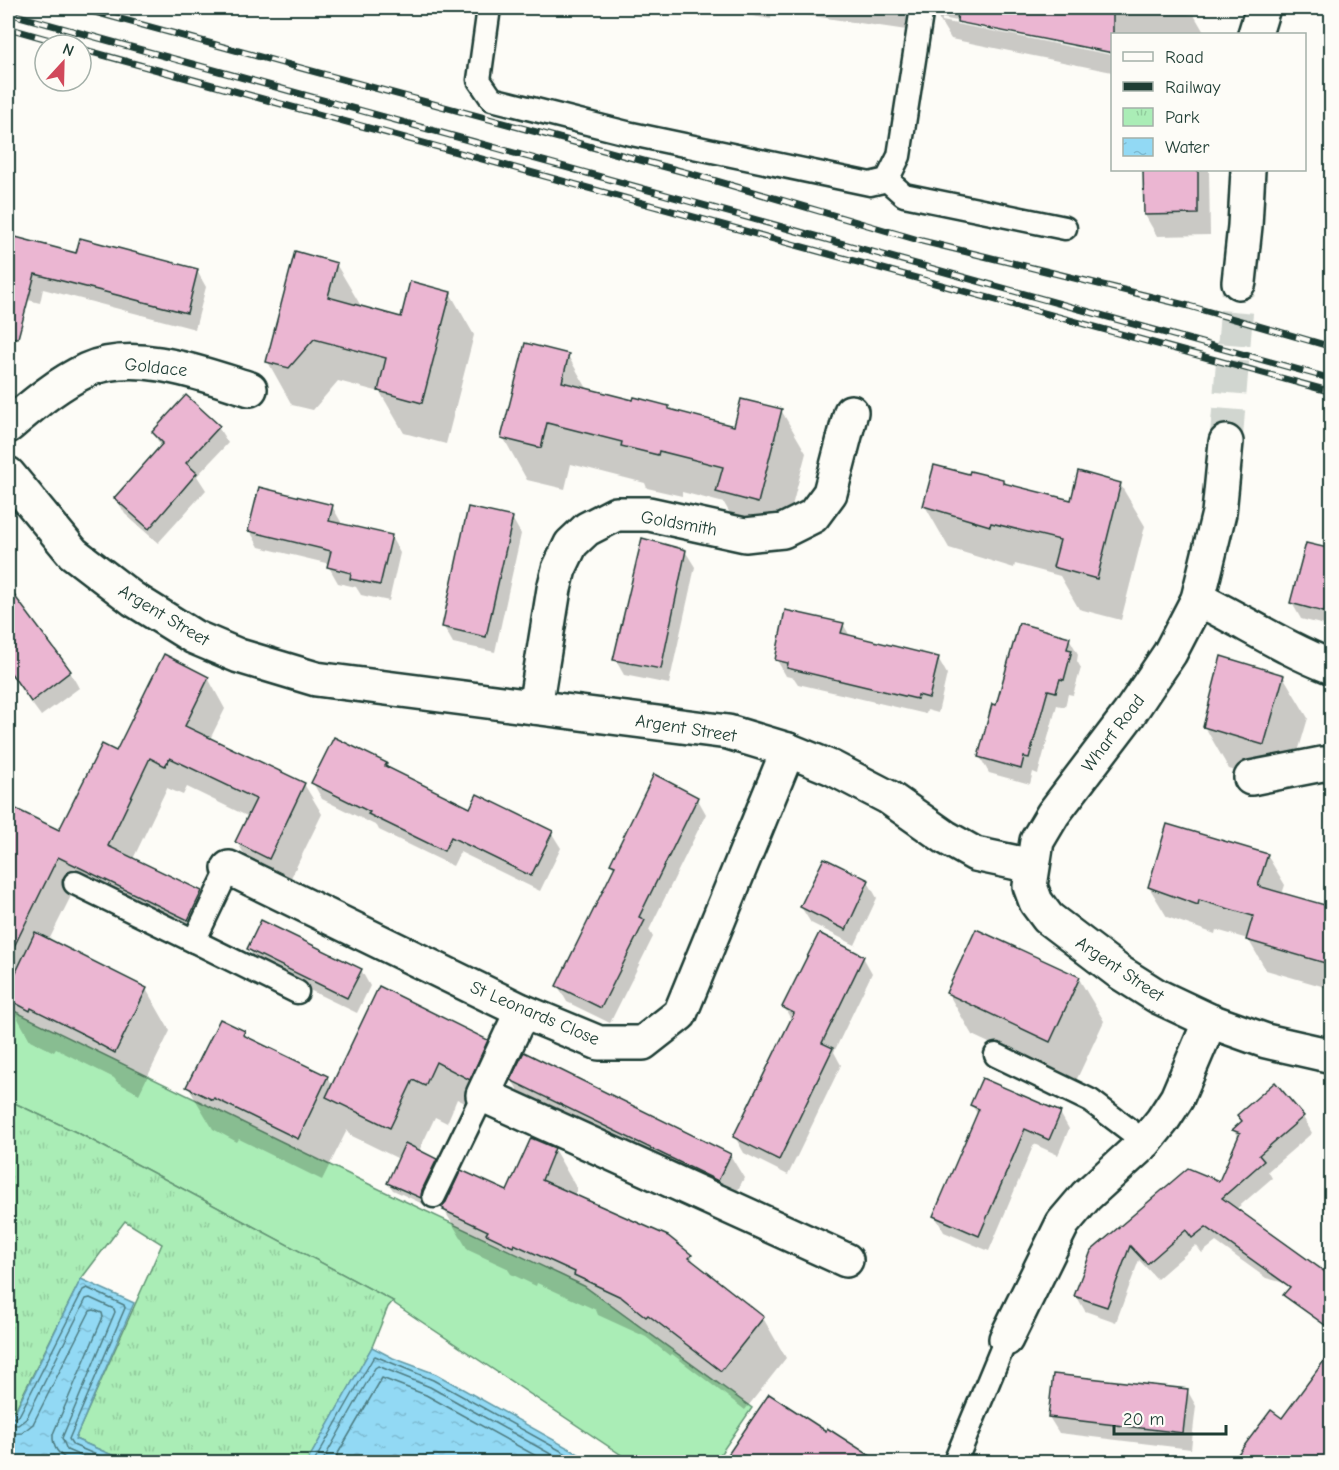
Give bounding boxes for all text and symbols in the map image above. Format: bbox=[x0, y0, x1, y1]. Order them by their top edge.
north arrow bbox=[33, 33, 93, 93]
legend bbox=[1111, 33, 1306, 171]
text: N bbox=[60, 40, 76, 60]
text: Road bbox=[1165, 47, 1204, 68]
text: Railway bbox=[1165, 77, 1222, 98]
text: Park bbox=[1165, 107, 1200, 128]
text: Water bbox=[1165, 137, 1210, 158]
street label: Goldace bbox=[124, 354, 188, 381]
street label: Goldsmith bbox=[639, 506, 719, 541]
street label: Argent Street bbox=[115, 580, 214, 651]
street label: Wharf Road bbox=[1077, 690, 1149, 776]
street label: Argent Street bbox=[634, 710, 739, 747]
street label: Argent Street bbox=[1072, 932, 1168, 1007]
street label: St Leonards Close bbox=[467, 977, 602, 1050]
scale bar bbox=[1114, 1398, 1226, 1436]
text: 20 m bbox=[1123, 1409, 1164, 1430]

